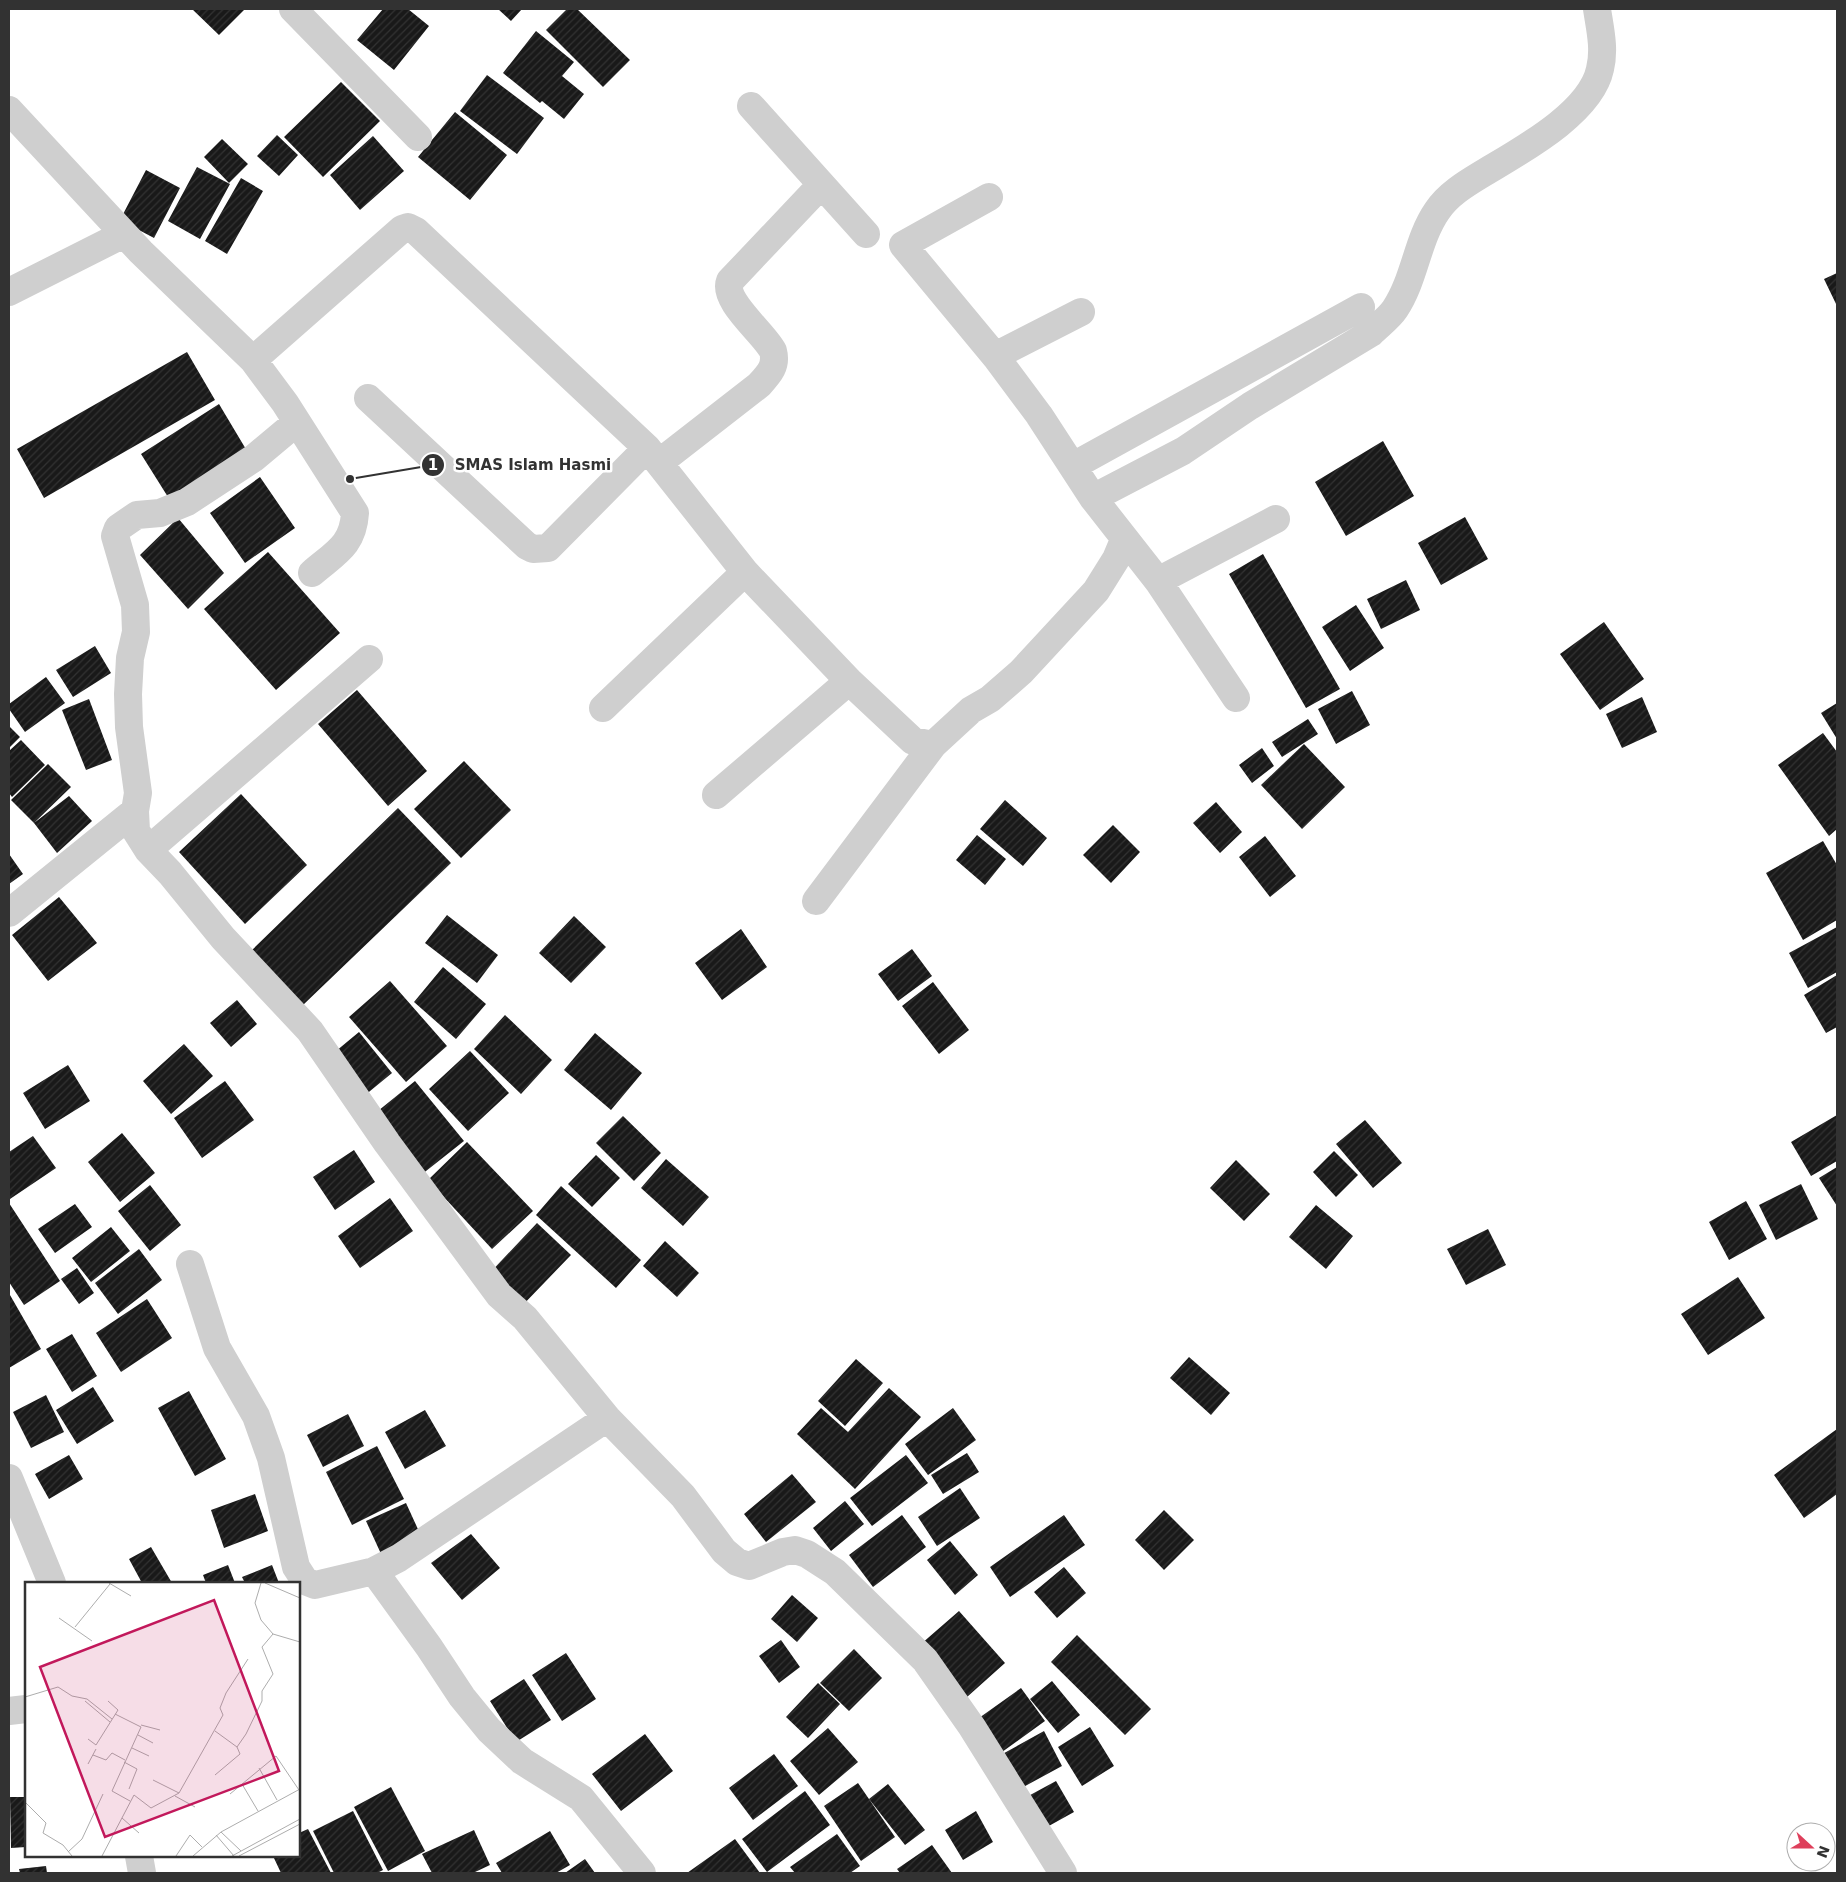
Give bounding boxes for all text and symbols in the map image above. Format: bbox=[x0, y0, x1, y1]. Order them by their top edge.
callout: SMAS Islam Hasmi bbox=[420, 450, 622, 480]
text: 1 bbox=[428, 456, 438, 474]
text: SMAS Islam Hasmi bbox=[455, 456, 611, 474]
inset map bbox=[25, 1582, 300, 1857]
north arrow bbox=[1786, 1822, 1836, 1872]
text: N bbox=[1814, 1843, 1833, 1860]

